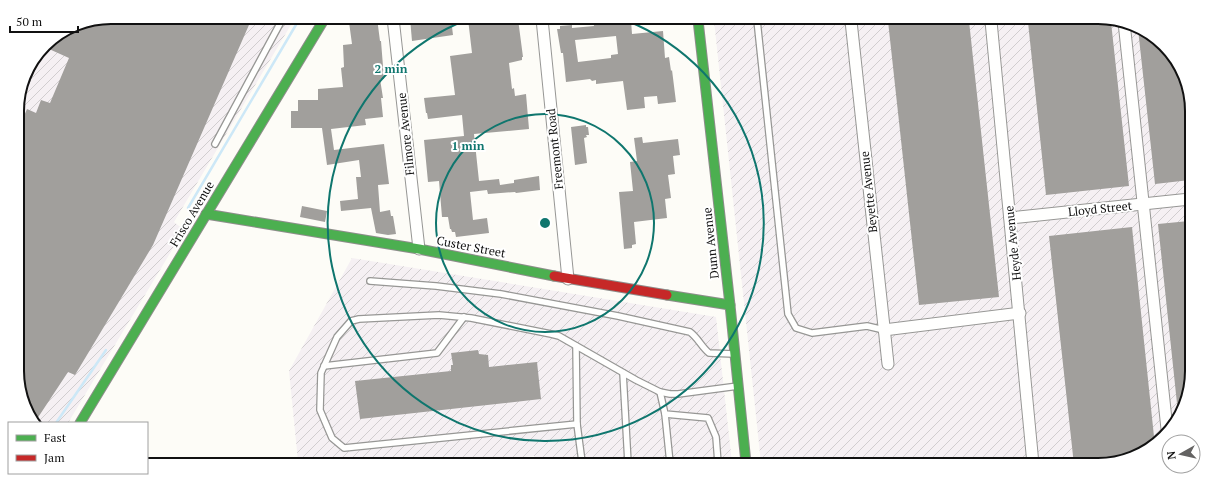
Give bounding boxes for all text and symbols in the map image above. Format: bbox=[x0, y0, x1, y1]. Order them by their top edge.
scale bar bbox=[10, 8, 78, 34]
text: 50 m bbox=[16, 14, 43, 29]
text: 2 min bbox=[375, 61, 408, 76]
street label: Filmore Avenue bbox=[394, 92, 417, 176]
street label: Freemont Road bbox=[543, 107, 566, 190]
text: 1 min bbox=[452, 138, 485, 153]
street label: Beyette Avenue bbox=[857, 150, 880, 234]
street label: Frisco Avenue bbox=[166, 178, 217, 249]
street label: Lloyd Street bbox=[1067, 198, 1133, 219]
street label: Heyde Avenue bbox=[1001, 205, 1024, 281]
street label: Dunn Avenue bbox=[699, 207, 722, 279]
centre of rings bbox=[538, 216, 552, 230]
street label: Custer Street bbox=[435, 232, 507, 261]
legend bbox=[8, 422, 148, 474]
text: Fast bbox=[44, 430, 67, 445]
north arrow bbox=[1161, 434, 1201, 474]
text: Jam bbox=[44, 450, 65, 465]
text: N bbox=[1163, 450, 1179, 460]

